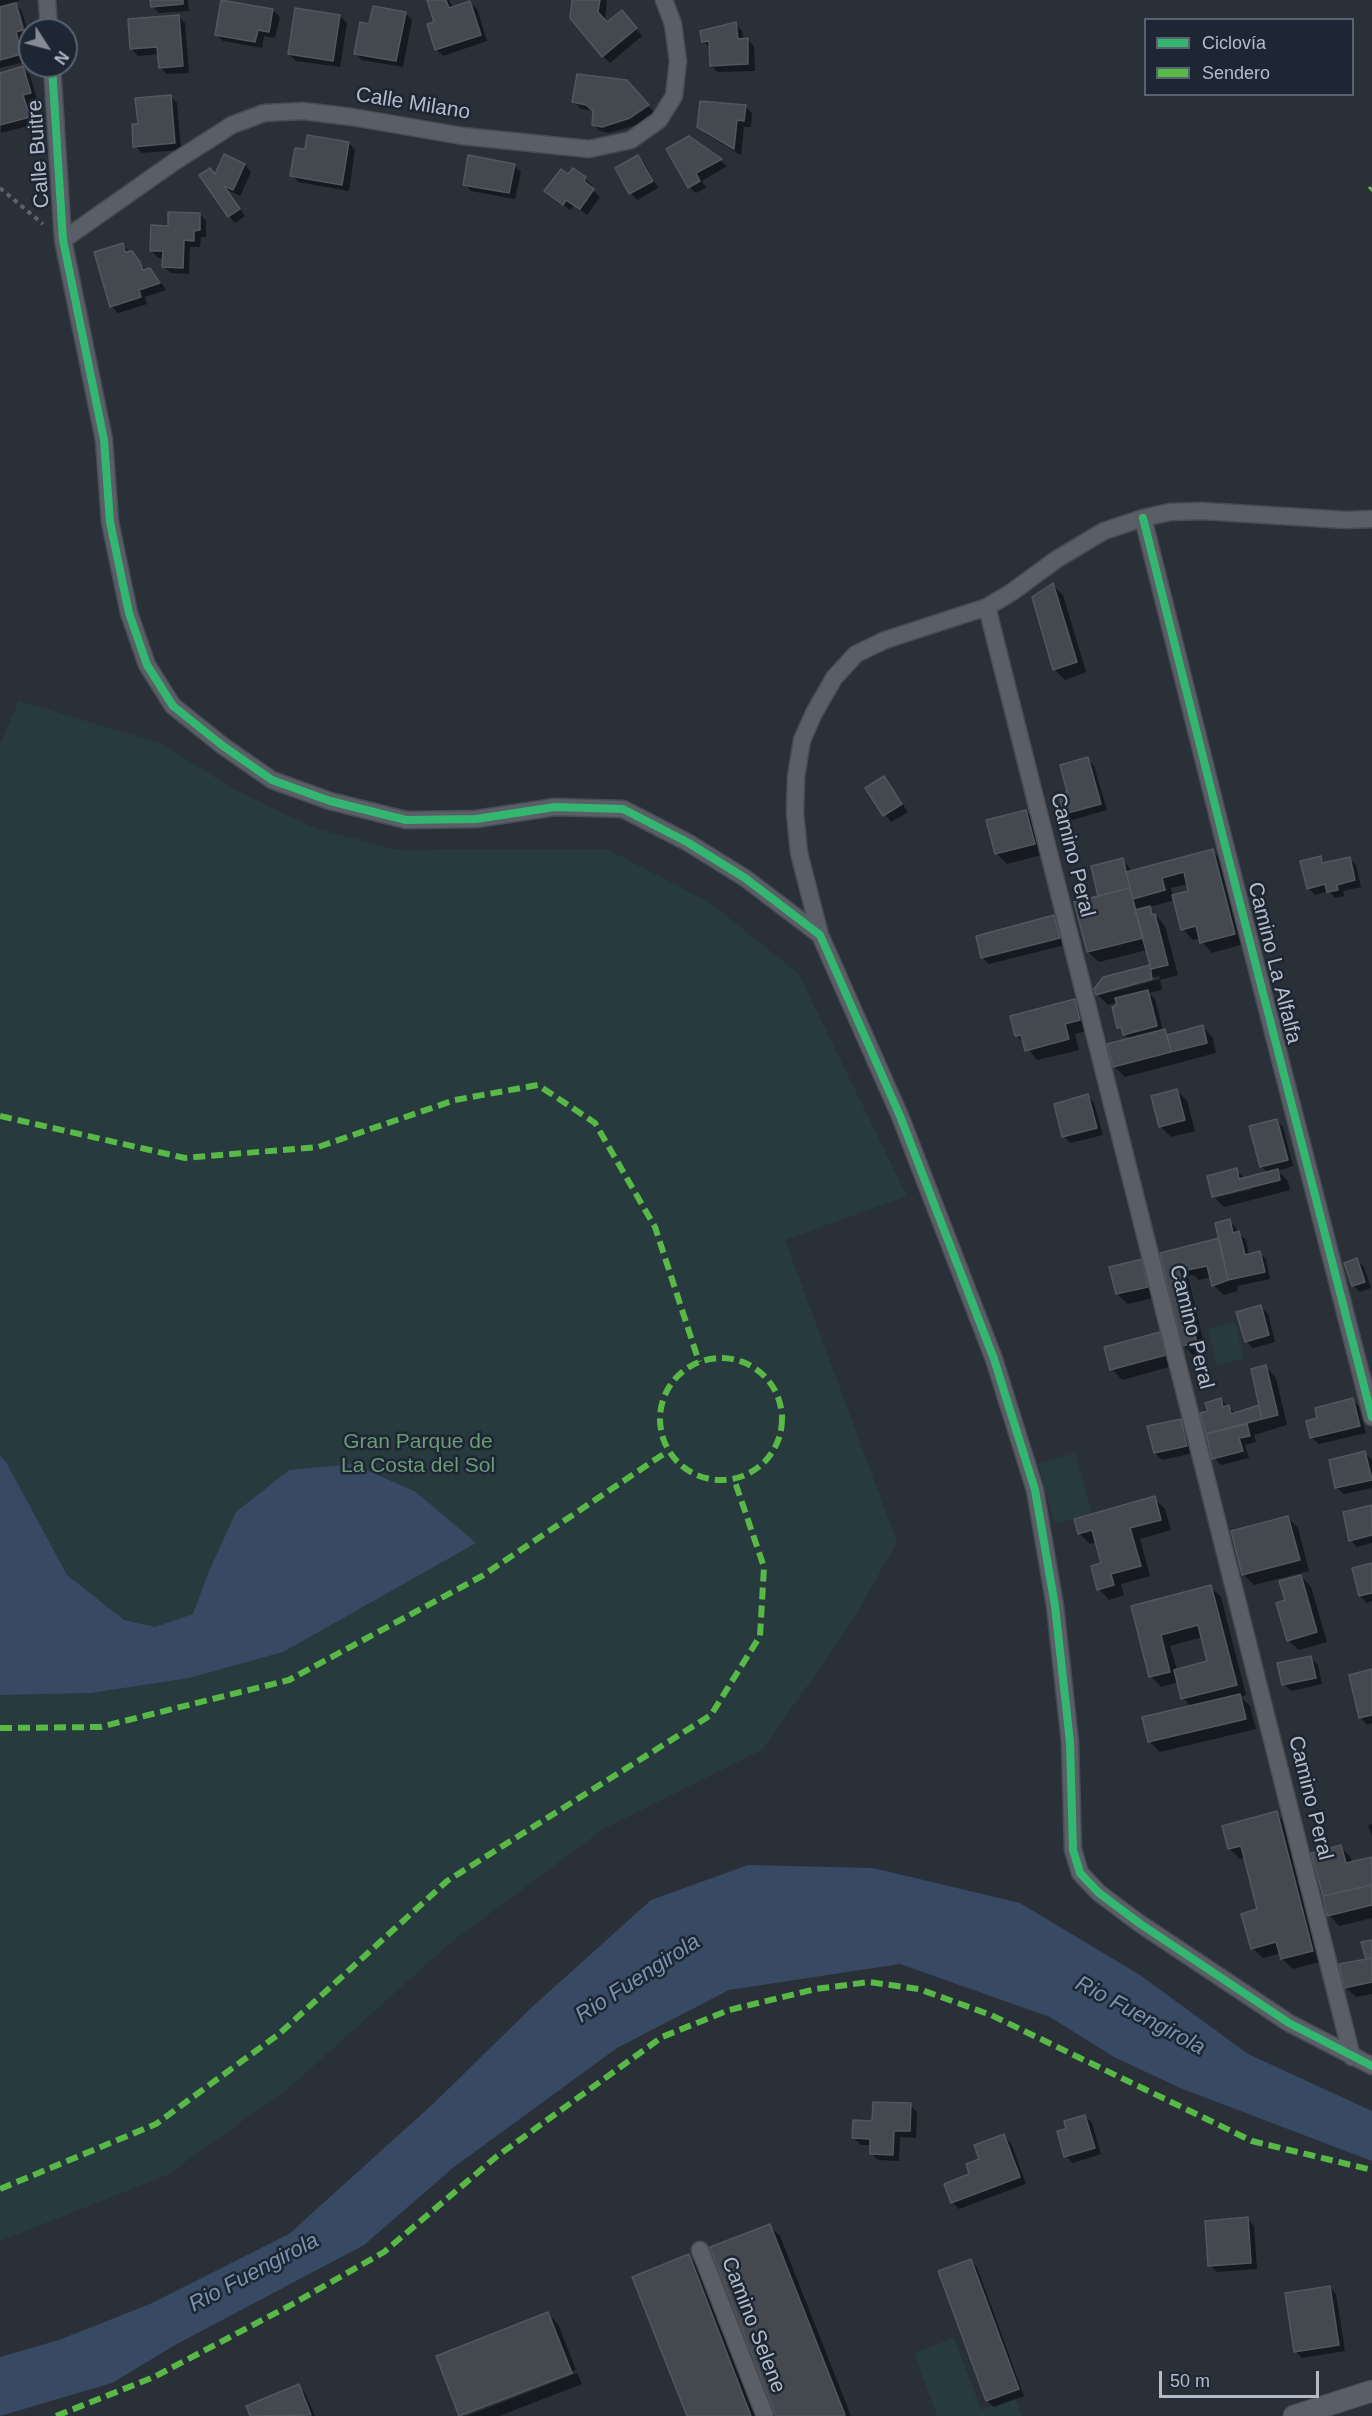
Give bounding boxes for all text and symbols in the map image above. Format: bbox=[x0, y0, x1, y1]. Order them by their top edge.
north arrow bbox=[18, 18, 78, 78]
legend bbox=[1144, 18, 1354, 96]
text: Ciclovía bbox=[1202, 33, 1266, 53]
text: N bbox=[51, 48, 72, 67]
text: Sendero bbox=[1202, 63, 1270, 83]
street label: Calle Milano bbox=[354, 83, 472, 125]
street label: Calle Buitre bbox=[23, 99, 55, 209]
street label: Camino Peral bbox=[1044, 790, 1100, 920]
street label: Camino La Alfalfa bbox=[1242, 880, 1306, 1046]
street label: Camino Peral bbox=[1163, 1262, 1219, 1392]
park label: Gran Parque de La Costa del Sol bbox=[341, 1429, 495, 1479]
street label: Camino Peral bbox=[1282, 1733, 1338, 1863]
water label: Rio Fuengirola bbox=[571, 1929, 705, 2029]
water label: Rio Fuengirola bbox=[1071, 1971, 1209, 2061]
water label: Rio Fuengirola bbox=[185, 2228, 323, 2318]
street label: Camino Selene bbox=[716, 2253, 790, 2397]
scale bar bbox=[1162, 2359, 1322, 2397]
text: 50 m bbox=[1170, 2371, 1210, 2391]

